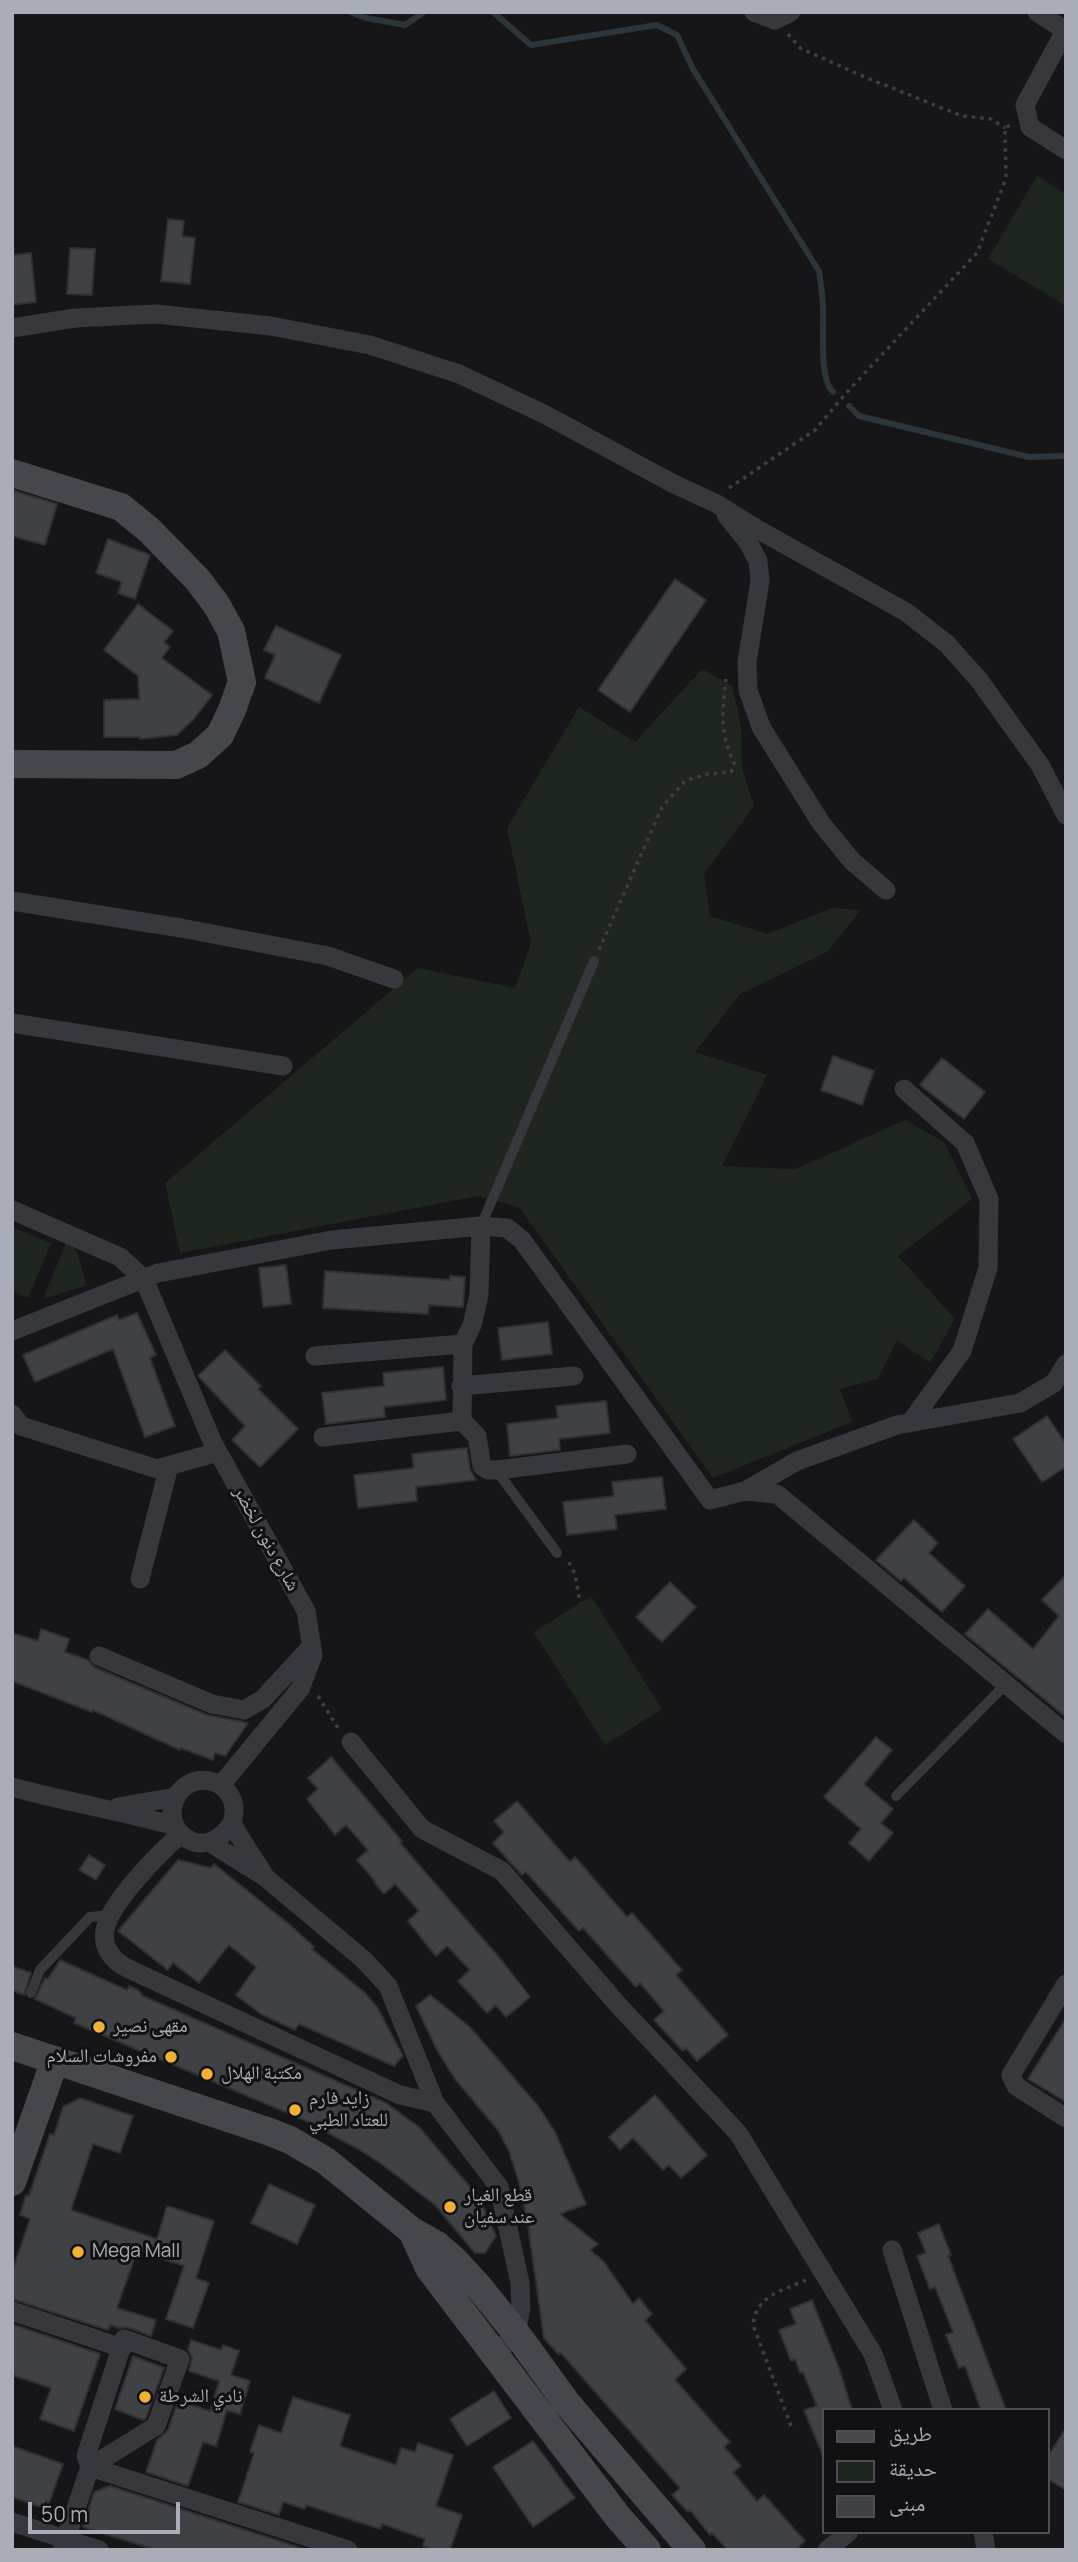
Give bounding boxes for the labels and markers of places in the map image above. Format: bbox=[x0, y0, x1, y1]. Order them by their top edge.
place label: مقهى نصير bbox=[113, 2016, 188, 2038]
marker: مقهى نصير bbox=[91, 2019, 107, 2035]
place label: مفروشات السلام bbox=[47, 2046, 157, 2068]
marker: مفروشات السلام bbox=[163, 2049, 179, 2065]
place label: مكتبة الهلال bbox=[221, 2063, 302, 2085]
marker: مكتبة الهلال bbox=[199, 2066, 215, 2082]
place label: زايد فارم للعتاد الطبي bbox=[309, 2088, 388, 2132]
marker: زايد فارم للعتاد الطبي bbox=[287, 2102, 303, 2118]
place label: قطع الغيار عند سفيان bbox=[464, 2185, 535, 2229]
marker: قطع الغيار عند سفيان bbox=[442, 2199, 458, 2215]
place label: Mega Mall bbox=[92, 2241, 180, 2263]
marker: Mega Mall bbox=[70, 2244, 86, 2260]
place label: نادي الشرطة bbox=[159, 2386, 242, 2408]
marker: نادي الشرطة bbox=[137, 2389, 153, 2405]

